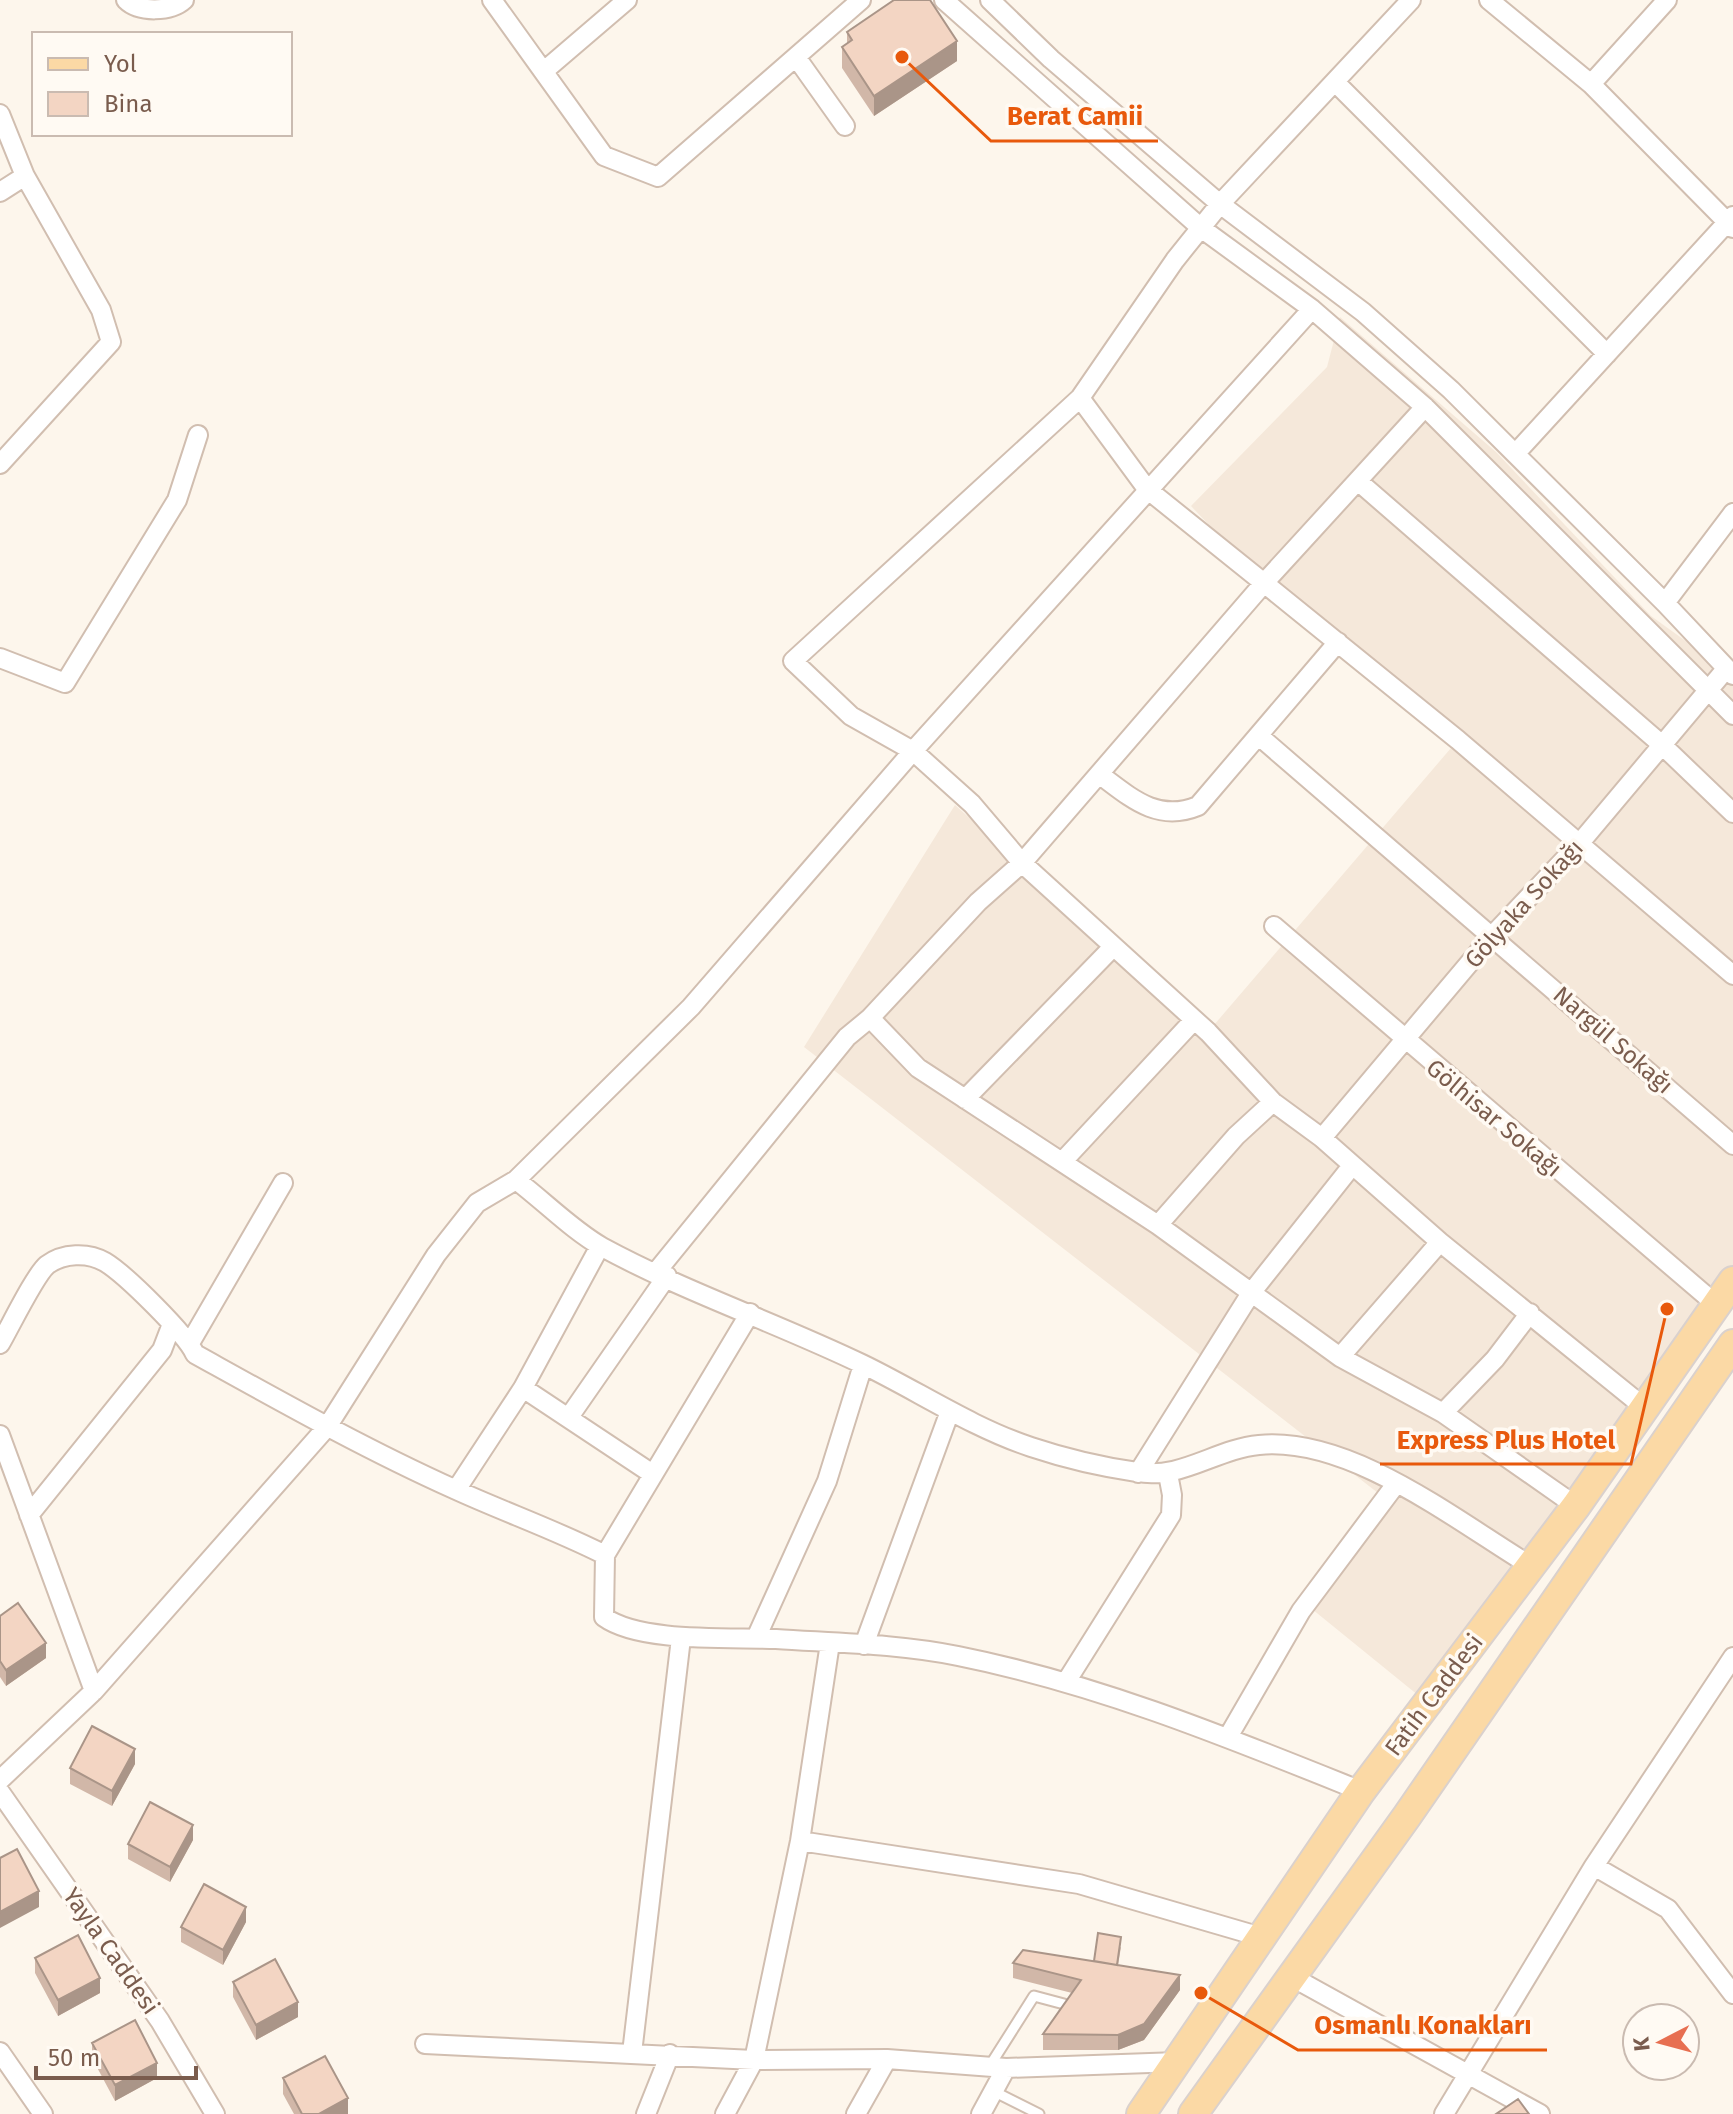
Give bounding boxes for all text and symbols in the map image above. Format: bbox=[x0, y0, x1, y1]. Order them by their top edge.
legend bbox=[32, 32, 292, 136]
text: Yol bbox=[104, 50, 137, 78]
text: Bina bbox=[104, 90, 152, 118]
callout: Berat Camii bbox=[991, 91, 1158, 141]
text: Berat Camii bbox=[1007, 101, 1143, 132]
street label: Gölyaka Sokağı bbox=[1459, 834, 1589, 974]
street label: Nargül Sokağı bbox=[1548, 981, 1678, 1099]
street label: Gölhisar Sokağı bbox=[1421, 1053, 1567, 1183]
callout: Express Plus Hotel bbox=[1380, 1414, 1631, 1464]
text: Express Plus Hotel bbox=[1397, 1425, 1615, 1456]
street label: Fatih Caddesi bbox=[1379, 1629, 1489, 1761]
street label: Yayla Caddesi bbox=[57, 1882, 165, 2020]
callout: Osmanlı Konakları bbox=[1298, 2000, 1547, 2050]
north arrow bbox=[1621, 2002, 1701, 2082]
text: Osmanlı Konakları bbox=[1314, 2010, 1532, 2041]
scale bar bbox=[36, 2030, 196, 2080]
text: K bbox=[1627, 2035, 1656, 2052]
text: 50 m bbox=[48, 2044, 100, 2072]

